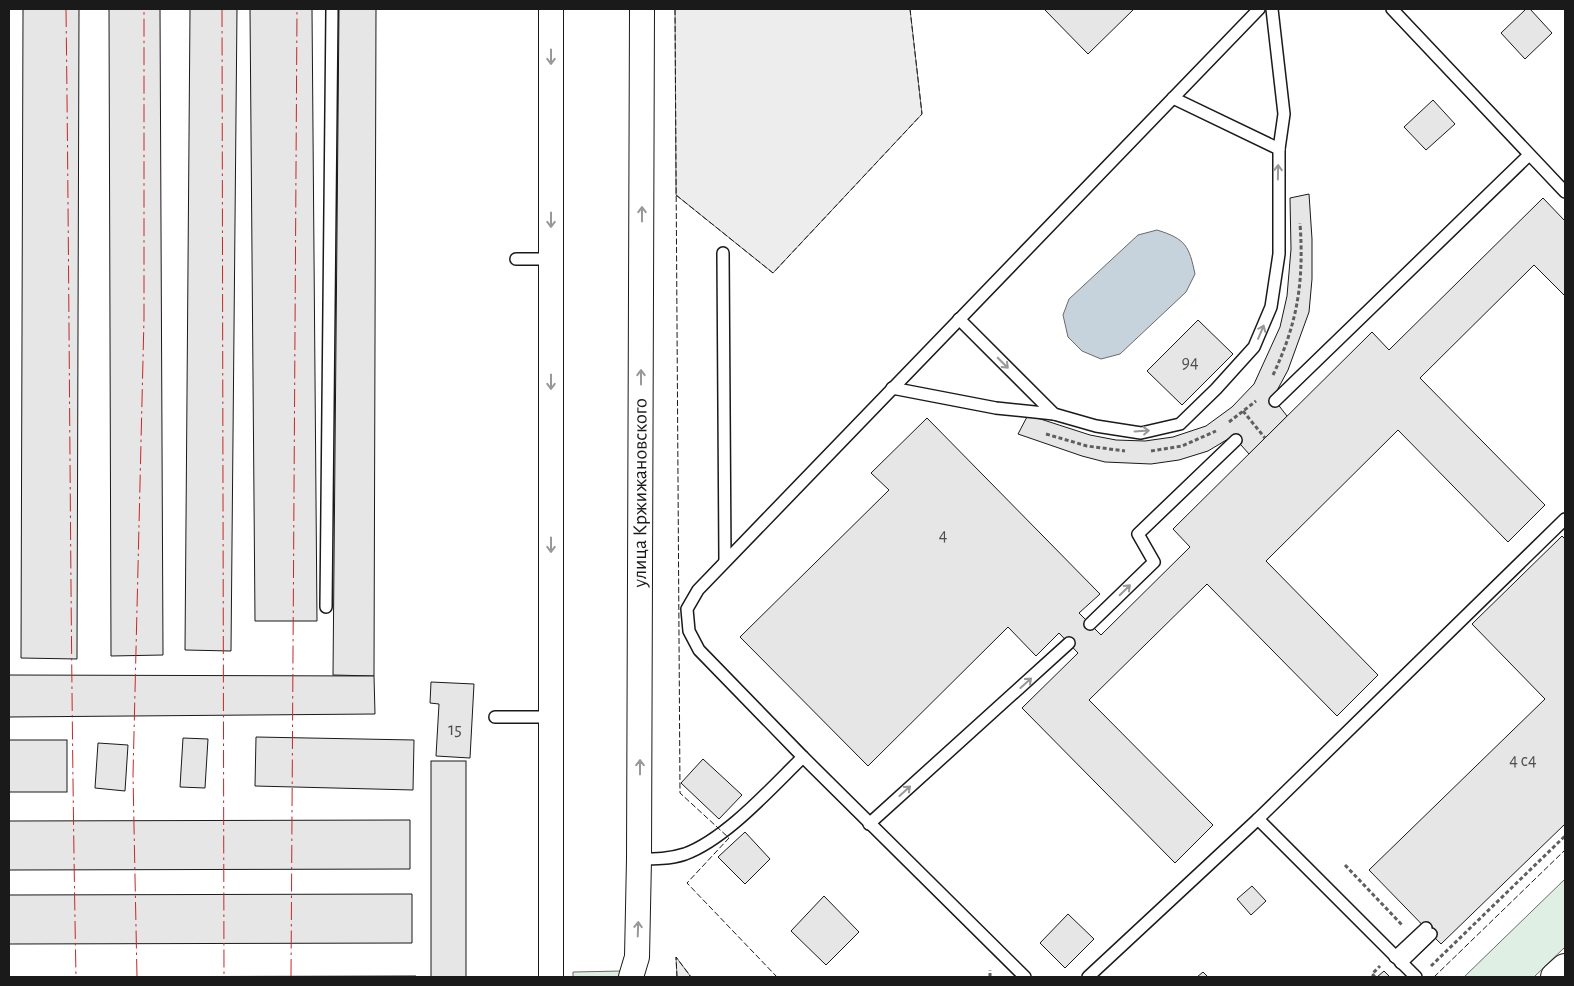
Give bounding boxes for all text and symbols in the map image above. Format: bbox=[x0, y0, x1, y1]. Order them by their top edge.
one-way arrow bbox=[546, 49, 556, 65]
one-way arrow bbox=[1274, 164, 1283, 180]
one-way arrow bbox=[637, 207, 647, 223]
one-way arrow bbox=[546, 212, 556, 228]
one-way arrow bbox=[1257, 325, 1266, 340]
house number: 94 bbox=[1181, 354, 1199, 372]
one-way arrow bbox=[997, 356, 1009, 369]
one-way arrow bbox=[636, 369, 646, 386]
one-way arrow bbox=[546, 374, 556, 390]
street label: улица Кржижановского bbox=[630, 398, 651, 588]
one-way arrow bbox=[1134, 427, 1150, 436]
house number: 4 bbox=[939, 527, 948, 545]
one-way arrow bbox=[546, 536, 556, 553]
one-way arrow bbox=[1119, 584, 1131, 596]
one-way arrow bbox=[1019, 677, 1032, 688]
house number: 15 bbox=[448, 721, 462, 739]
house number: 4 с4 bbox=[1509, 752, 1537, 770]
one-way arrow bbox=[635, 759, 645, 776]
one-way arrow bbox=[898, 785, 911, 797]
one-way arrow bbox=[633, 922, 642, 938]

